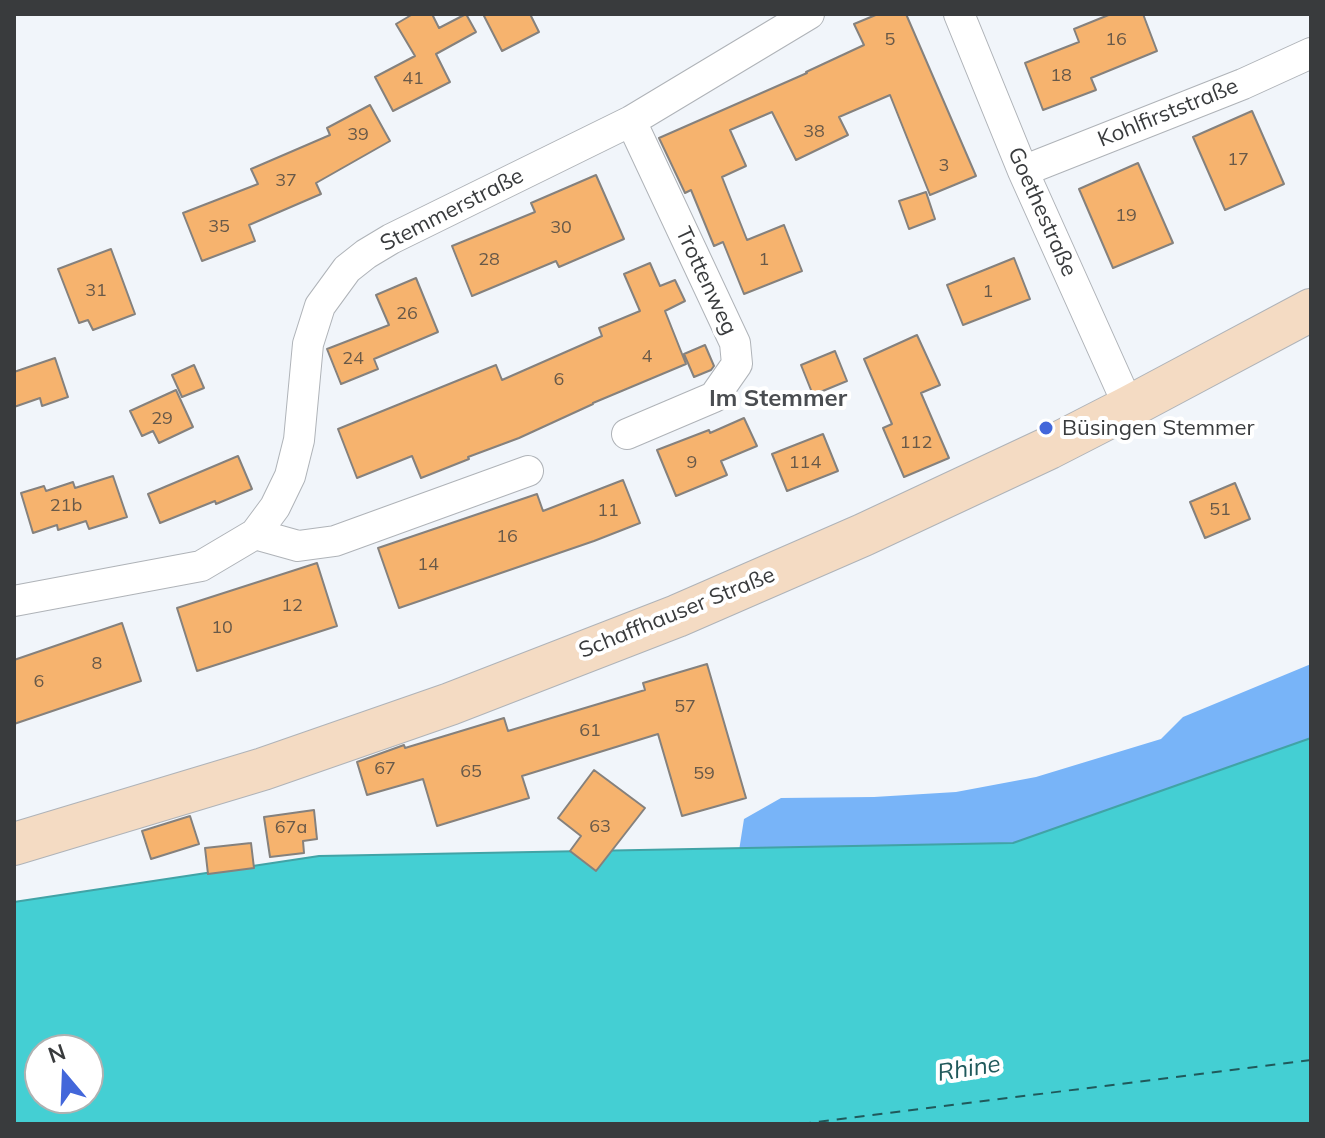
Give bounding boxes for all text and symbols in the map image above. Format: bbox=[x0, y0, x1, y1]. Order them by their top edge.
house number: 5 bbox=[885, 29, 895, 51]
house number: 16 bbox=[1105, 29, 1127, 51]
house number: 18 bbox=[1050, 65, 1072, 87]
house number: 41 bbox=[402, 68, 424, 90]
street label: Kohlfirststraße bbox=[1094, 73, 1242, 153]
house number: 38 bbox=[803, 121, 825, 143]
house number: 39 bbox=[347, 124, 369, 146]
street label: Goethestraße bbox=[1002, 143, 1082, 281]
house number: 17 bbox=[1227, 149, 1249, 171]
house number: 3 bbox=[939, 155, 949, 177]
street label: Stemmerstraße bbox=[376, 163, 528, 257]
house number: 37 bbox=[275, 170, 297, 192]
house number: 19 bbox=[1115, 205, 1137, 227]
house number: 35 bbox=[208, 216, 230, 238]
house number: 30 bbox=[550, 217, 572, 239]
street label: Trottenweg bbox=[670, 223, 742, 339]
house number: 28 bbox=[478, 249, 500, 271]
house number: 1 bbox=[759, 249, 769, 271]
house number: 31 bbox=[85, 280, 107, 302]
house number: 1 bbox=[983, 281, 993, 303]
house number: 26 bbox=[396, 303, 418, 325]
house number: 4 bbox=[642, 346, 652, 368]
house number: 24 bbox=[342, 348, 364, 370]
house number: 6 bbox=[554, 369, 564, 391]
district label: Im Stemmer bbox=[709, 385, 847, 413]
house number: 29 bbox=[151, 408, 173, 430]
place label: Büsingen Stemmer bbox=[1062, 415, 1254, 441]
marker: Büsingen Stemmer bbox=[1037, 419, 1055, 437]
house number: 112 bbox=[900, 432, 932, 454]
house number: 9 bbox=[687, 452, 697, 474]
house number: 114 bbox=[789, 452, 821, 474]
house number: 21b bbox=[50, 495, 82, 517]
house number: 51 bbox=[1209, 499, 1231, 521]
house number: 11 bbox=[597, 500, 619, 522]
house number: 16 bbox=[496, 526, 518, 548]
house number: 14 bbox=[417, 554, 439, 576]
street label: Schaffhauser Straße bbox=[575, 562, 779, 664]
house number: 12 bbox=[281, 595, 303, 617]
house number: 10 bbox=[211, 617, 233, 639]
house number: 8 bbox=[92, 653, 102, 675]
house number: 6 bbox=[34, 671, 44, 693]
house number: 57 bbox=[674, 696, 696, 718]
house number: 61 bbox=[579, 720, 601, 742]
house number: 67 bbox=[374, 758, 396, 780]
house number: 65 bbox=[460, 761, 482, 783]
house number: 59 bbox=[693, 763, 715, 785]
house number: 63 bbox=[589, 816, 611, 838]
house number: 67a bbox=[275, 817, 307, 839]
north arrow bbox=[24, 1034, 104, 1114]
text: N bbox=[44, 1037, 69, 1069]
water label: Rhine bbox=[935, 1050, 1003, 1088]

